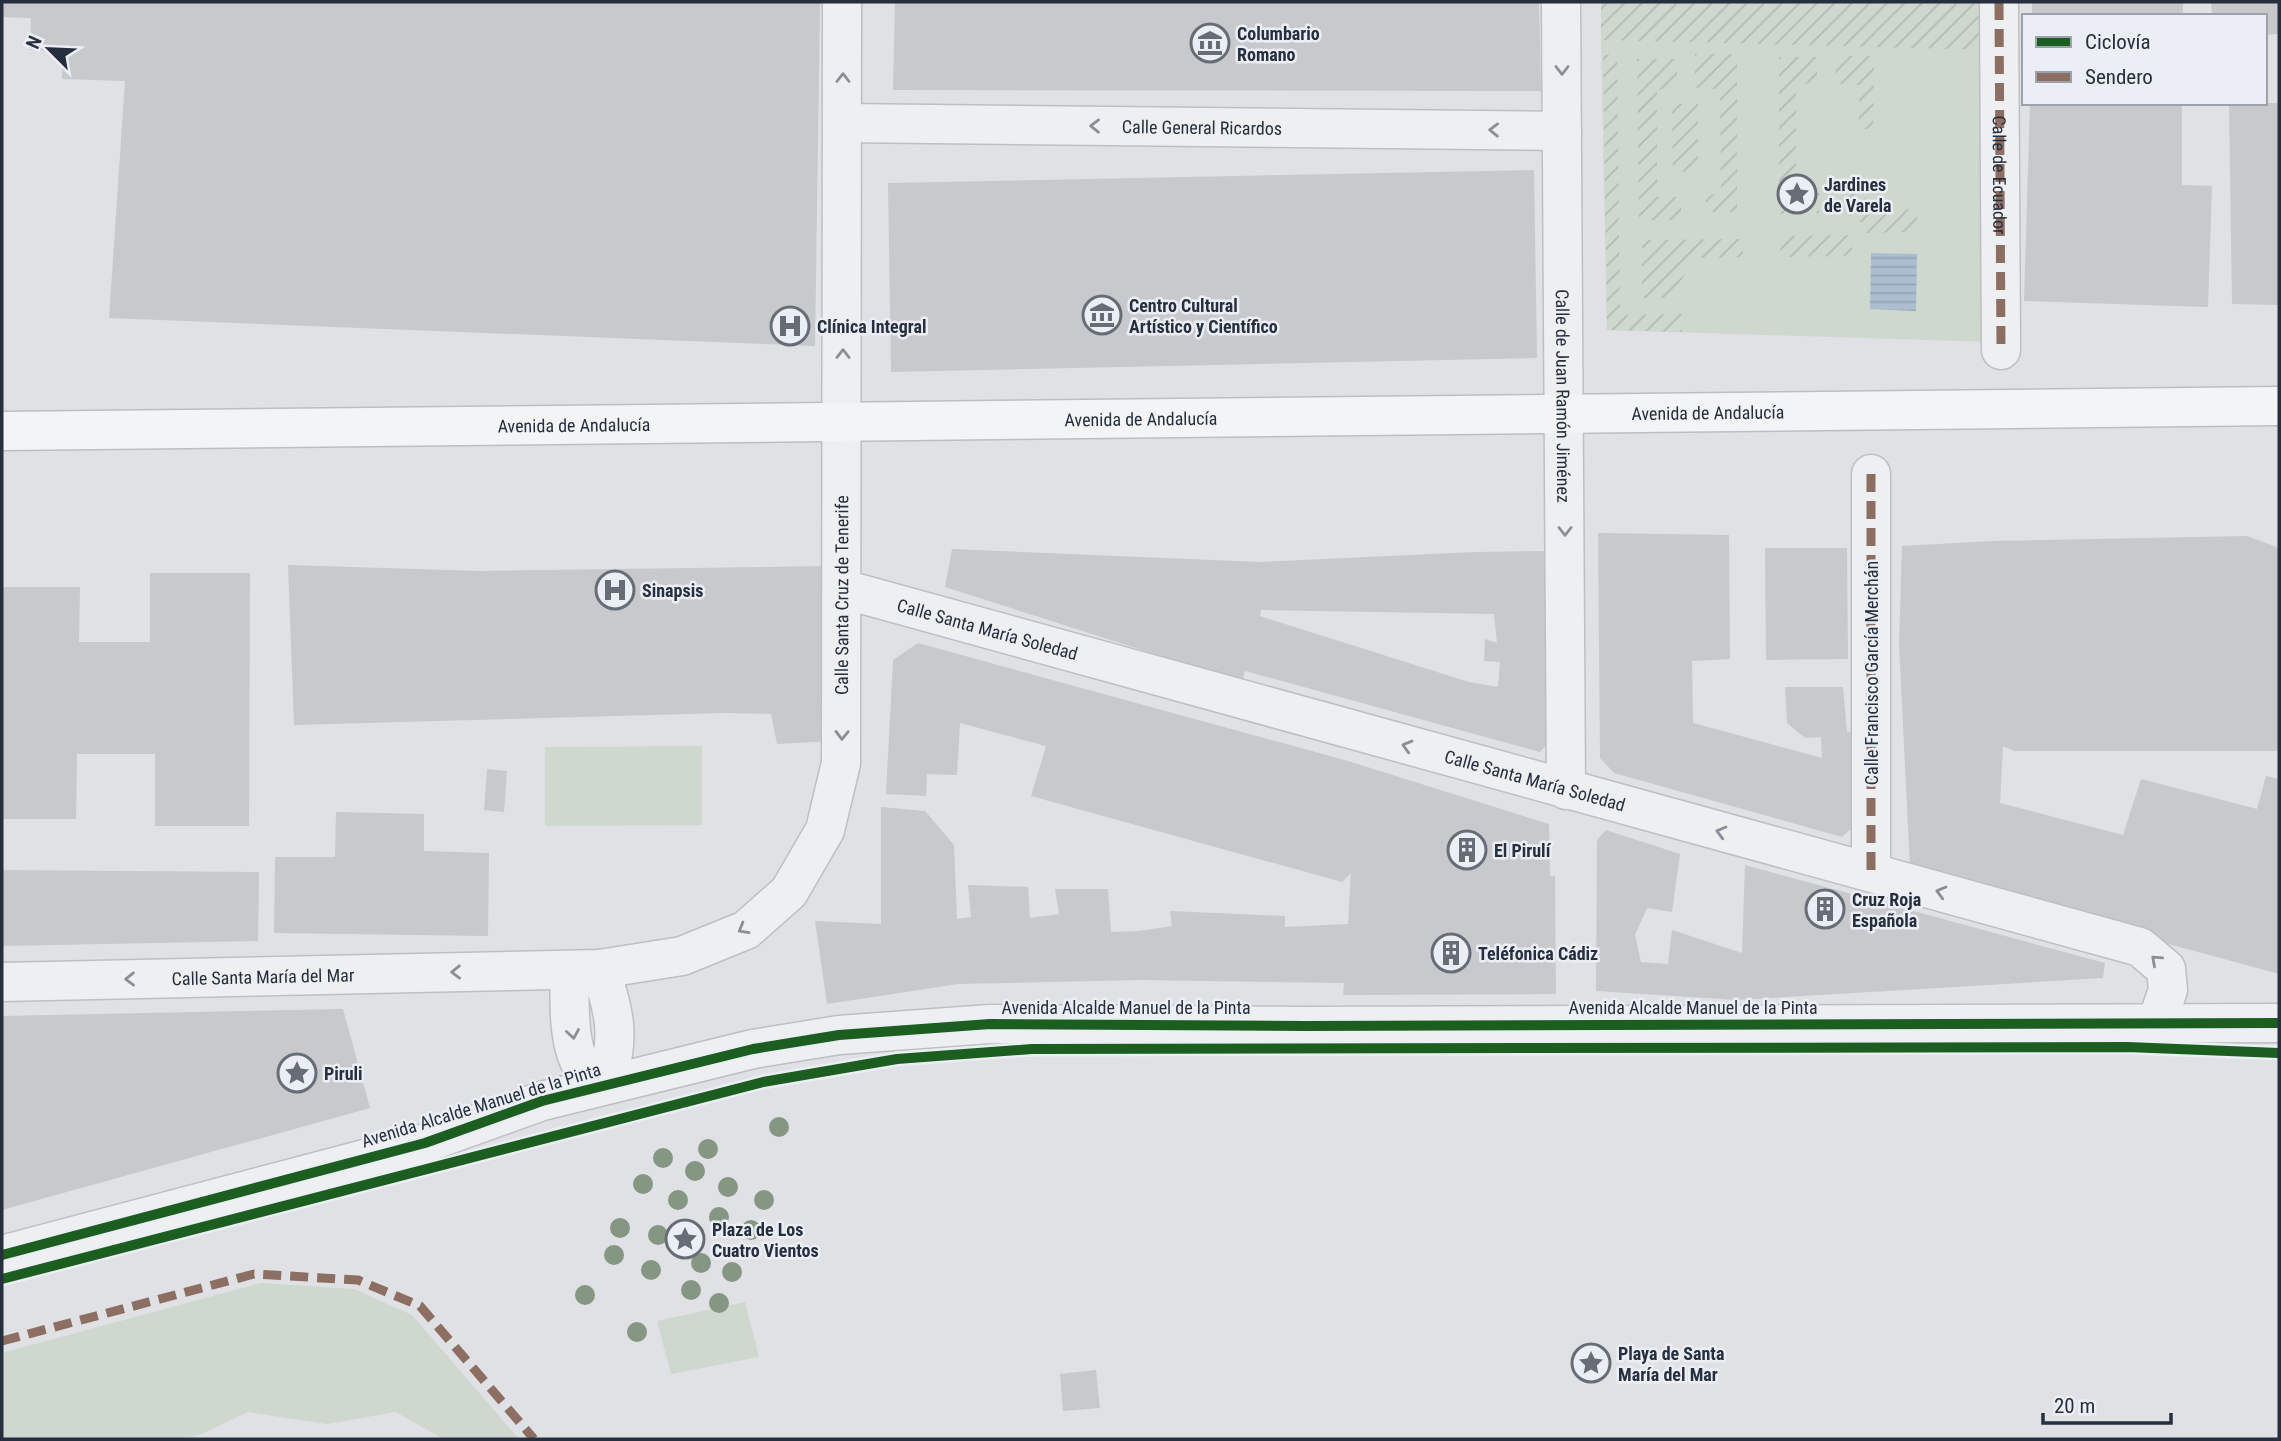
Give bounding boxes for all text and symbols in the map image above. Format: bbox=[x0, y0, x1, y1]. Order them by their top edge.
north arrow bbox=[14, 14, 84, 84]
legend bbox=[2022, 14, 2267, 105]
museum icon: Columbario Romano bbox=[1189, 22, 1231, 64]
place label: Columbario Romano bbox=[1237, 23, 1320, 65]
text: Ciclovía bbox=[2085, 30, 2151, 54]
text: N bbox=[21, 32, 47, 52]
one-way arrow bbox=[1554, 65, 1570, 76]
text: Sendero bbox=[2085, 65, 2153, 89]
one-way arrow bbox=[835, 72, 851, 82]
street label: Calle de Ecuador bbox=[1989, 115, 2011, 235]
street label: Calle General Ricardos bbox=[1122, 116, 1282, 138]
one-way arrow bbox=[1089, 118, 1100, 133]
one-way arrow bbox=[1488, 122, 1498, 138]
place icon: Jardines de Varela bbox=[1776, 173, 1818, 215]
place label: Jardines de Varela bbox=[1824, 174, 1892, 216]
street label: Calle de Juan Ramón Jiménez bbox=[1552, 289, 1575, 503]
museum icon: Centro Cultural Artístico y Científico bbox=[1081, 294, 1123, 336]
place label: Centro Cultural Artístico y Científico bbox=[1129, 295, 1278, 337]
hospital icon: Clínica Integral bbox=[769, 305, 811, 347]
place label: Clínica Integral bbox=[817, 316, 926, 337]
one-way arrow bbox=[835, 348, 851, 359]
street label: Avenida de Andalucía bbox=[1631, 401, 1784, 424]
street label: Avenida de Andalucía bbox=[1064, 407, 1217, 430]
street label: Avenida de Andalucía bbox=[497, 413, 650, 436]
street label: Calle Santa Cruz de Tenerife bbox=[831, 495, 852, 695]
one-way arrow bbox=[1557, 526, 1573, 537]
street label: Calle Francisco García Merchán bbox=[1861, 561, 1882, 785]
hospital icon: Sinapsis bbox=[594, 569, 636, 611]
place label: Sinapsis bbox=[642, 580, 703, 601]
street label: Calle Santa María Soledad bbox=[895, 594, 1080, 664]
one-way arrow bbox=[834, 731, 850, 741]
one-way arrow bbox=[1402, 740, 1414, 754]
street label: Calle Santa María Soledad bbox=[1442, 745, 1628, 815]
one-way arrow bbox=[1715, 826, 1727, 840]
building icon: El Pirulí bbox=[1446, 829, 1488, 871]
place label: El Pirulí bbox=[1494, 840, 1552, 861]
one-way arrow bbox=[1935, 885, 1947, 900]
building icon: Cruz Roja Española bbox=[1804, 888, 1846, 930]
place label: Cruz Roja Española bbox=[1852, 889, 1921, 931]
one-way arrow bbox=[738, 921, 751, 934]
building icon: Teléfonica Cádiz bbox=[1430, 932, 1472, 974]
place label: Teléfonica Cádiz bbox=[1478, 943, 1598, 964]
one-way arrow bbox=[2151, 956, 2164, 969]
street label: Calle Santa María del Mar bbox=[171, 964, 355, 989]
one-way arrow bbox=[450, 965, 461, 980]
one-way arrow bbox=[125, 972, 136, 987]
street label: Avenida Alcalde Manuel de la Pinta bbox=[1001, 997, 1251, 1018]
street label: Avenida Alcalde Manuel de la Pinta bbox=[1568, 997, 1818, 1018]
one-way arrow bbox=[565, 1029, 580, 1040]
place icon: Piruli bbox=[276, 1052, 318, 1094]
street label: Avenida Alcalde Manuel de la Pinta bbox=[359, 1059, 603, 1151]
place label: Piruli bbox=[324, 1063, 363, 1084]
place icon: Plaza de Los Cuatro Vientos bbox=[664, 1218, 706, 1260]
place label: Plaza de Los Cuatro Vientos bbox=[712, 1219, 819, 1261]
place icon: Playa de Santa María del Mar bbox=[1570, 1342, 1612, 1384]
place label: Playa de Santa María del Mar bbox=[1618, 1343, 1724, 1385]
scale bar bbox=[2043, 1382, 2171, 1426]
text: 20 m bbox=[2054, 1394, 2095, 1418]

